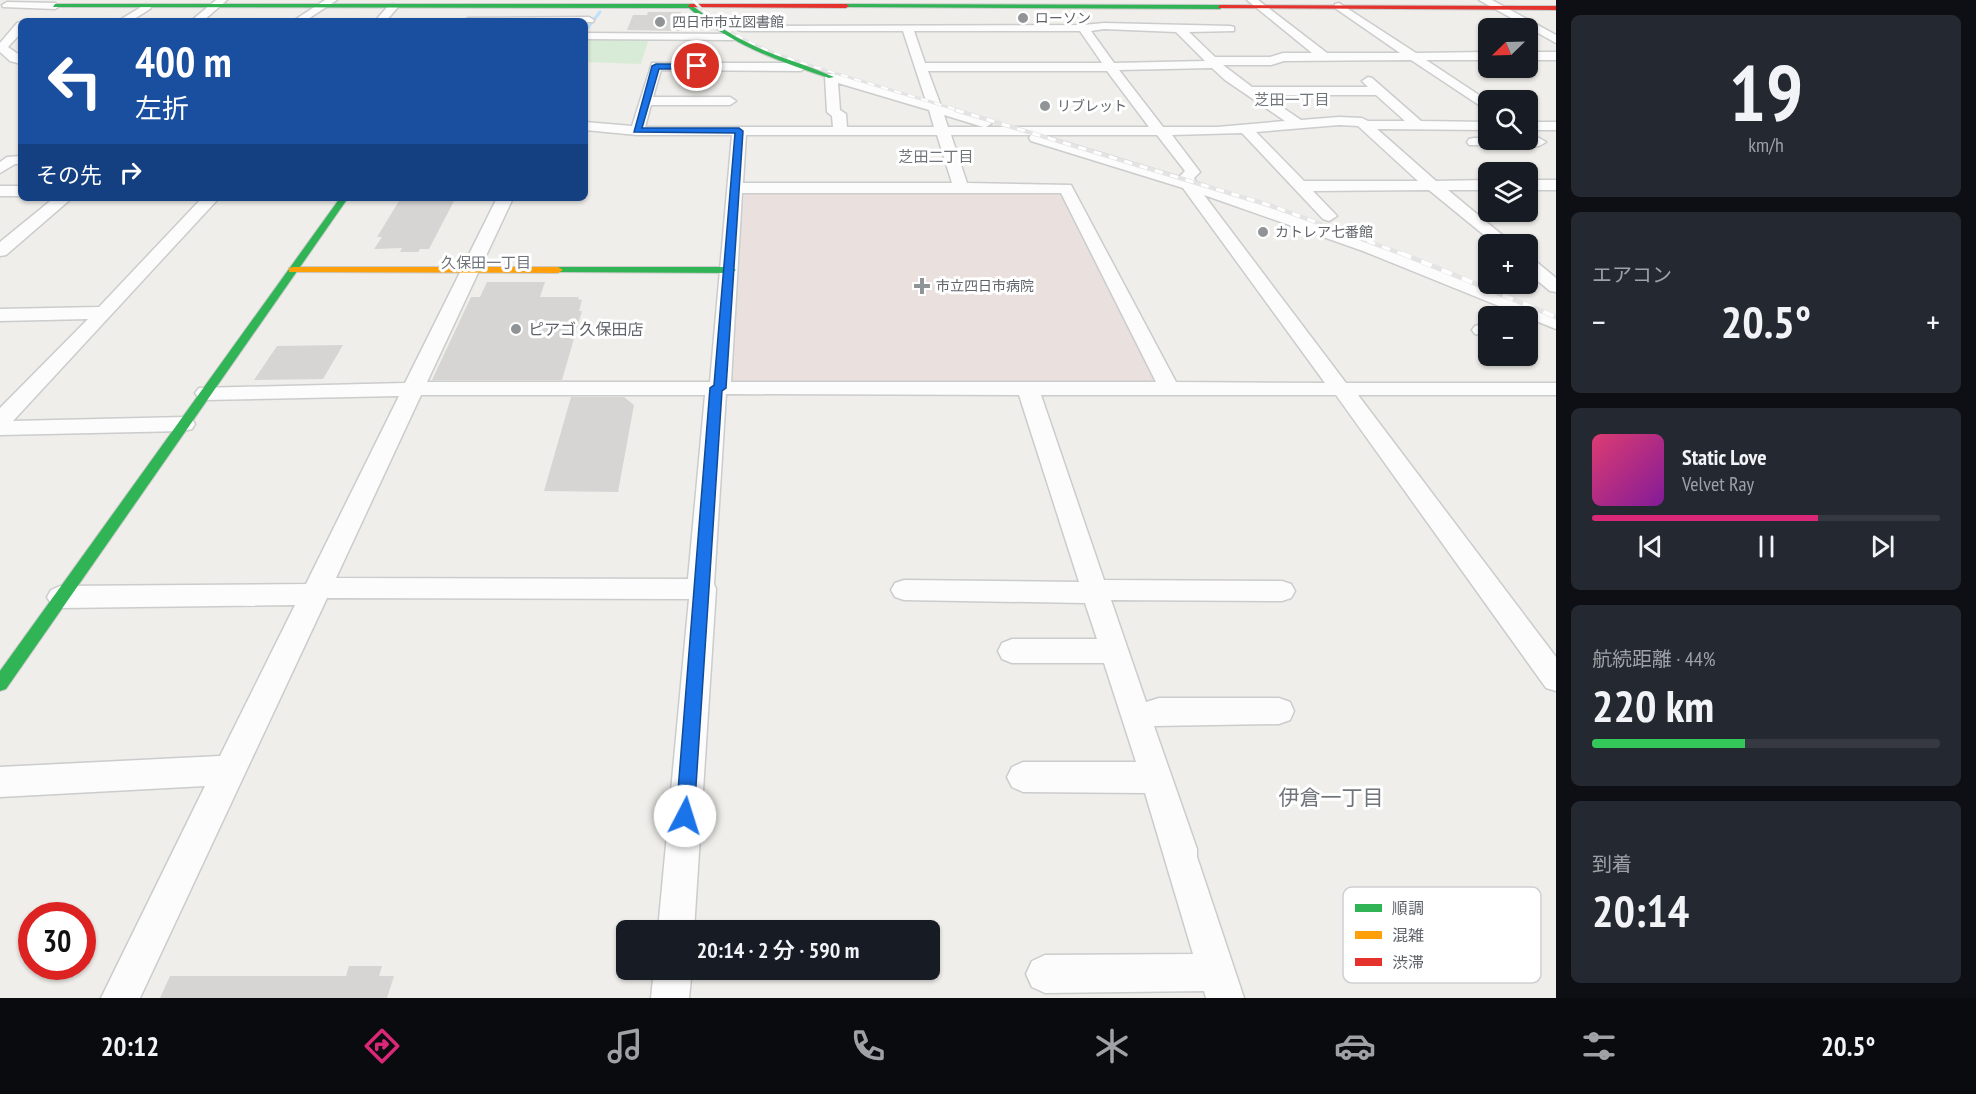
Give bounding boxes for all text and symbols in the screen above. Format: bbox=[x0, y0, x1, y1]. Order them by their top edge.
place label: ローソン bbox=[1035, 9, 1091, 27]
marker: ローソン bbox=[1016, 11, 1030, 25]
place label: 四日市市立図書館 bbox=[672, 13, 784, 31]
marker: 四日市市立図書館 bbox=[653, 15, 667, 29]
north arrow bbox=[1478, 18, 1538, 78]
map controls bbox=[1478, 18, 1538, 366]
text: 400 m bbox=[135, 34, 232, 89]
pin bbox=[671, 40, 722, 91]
icon: left bbox=[36, 42, 114, 120]
text: 19 bbox=[1729, 42, 1803, 143]
icon: arrive bbox=[680, 49, 713, 82]
district label: 芝田一丁目 bbox=[1254, 90, 1330, 109]
button: search bbox=[1478, 90, 1538, 150]
text: 左折 bbox=[135, 91, 189, 125]
place label: リブレット bbox=[1057, 97, 1127, 115]
marker: リブレット bbox=[1038, 99, 1052, 113]
text: km/h bbox=[1748, 132, 1784, 158]
district label: 芝田二丁目 bbox=[898, 147, 974, 166]
icon: right bbox=[114, 156, 147, 189]
text: その先 bbox=[36, 161, 102, 189]
button: layers bbox=[1478, 162, 1538, 222]
place label: カトレア七番館 bbox=[1275, 223, 1373, 241]
marker: カトレア七番館 bbox=[1256, 225, 1270, 239]
button: + bbox=[1478, 234, 1538, 294]
district label: 久保田一丁目 bbox=[441, 253, 531, 272]
text: エアコン bbox=[1592, 262, 1672, 288]
marker: 市立四日市病院 bbox=[913, 277, 931, 295]
place label: 市立四日市病院 bbox=[936, 277, 1034, 295]
text: 20.5° bbox=[1721, 292, 1811, 350]
text: − bbox=[1592, 300, 1606, 343]
text: + bbox=[1926, 300, 1940, 343]
button: − bbox=[1478, 306, 1538, 366]
place label: ピアゴ 久保田店 bbox=[528, 319, 643, 339]
marker: ピアゴ 久保田店 bbox=[509, 322, 523, 336]
text: Static Love bbox=[1682, 443, 1767, 471]
text: Velvet Ray bbox=[1682, 471, 1754, 497]
icon: previous bbox=[1634, 530, 1667, 563]
icon: pause bbox=[1750, 530, 1783, 563]
icon: next bbox=[1866, 530, 1899, 563]
text: 航続距離 · 44% bbox=[1592, 646, 1715, 672]
text: 220 km bbox=[1592, 676, 1714, 734]
position arrow bbox=[653, 784, 717, 848]
district label: 伊倉一丁目 bbox=[1279, 784, 1384, 811]
text: 到着 bbox=[1592, 851, 1632, 877]
text: 20:14 bbox=[1592, 881, 1689, 939]
legend bbox=[1343, 887, 1541, 983]
text: 順調 bbox=[1392, 898, 1424, 918]
speed limit sign: 30 bbox=[18, 902, 96, 980]
text: 混雑 bbox=[1392, 925, 1424, 945]
text: 20:14 · 2 分 · 590 m bbox=[697, 936, 859, 964]
text: 渋滞 bbox=[1392, 952, 1424, 972]
icon: directions bbox=[361, 1025, 403, 1067]
icon: music bbox=[604, 1025, 646, 1067]
icon: phone bbox=[847, 1025, 889, 1067]
icon: climate bbox=[1091, 1025, 1133, 1067]
icon: car bbox=[1334, 1025, 1376, 1067]
icon: filters bbox=[1578, 1025, 1620, 1067]
text: 20:12 bbox=[101, 1029, 159, 1063]
text: 20.5° bbox=[1821, 1029, 1875, 1063]

